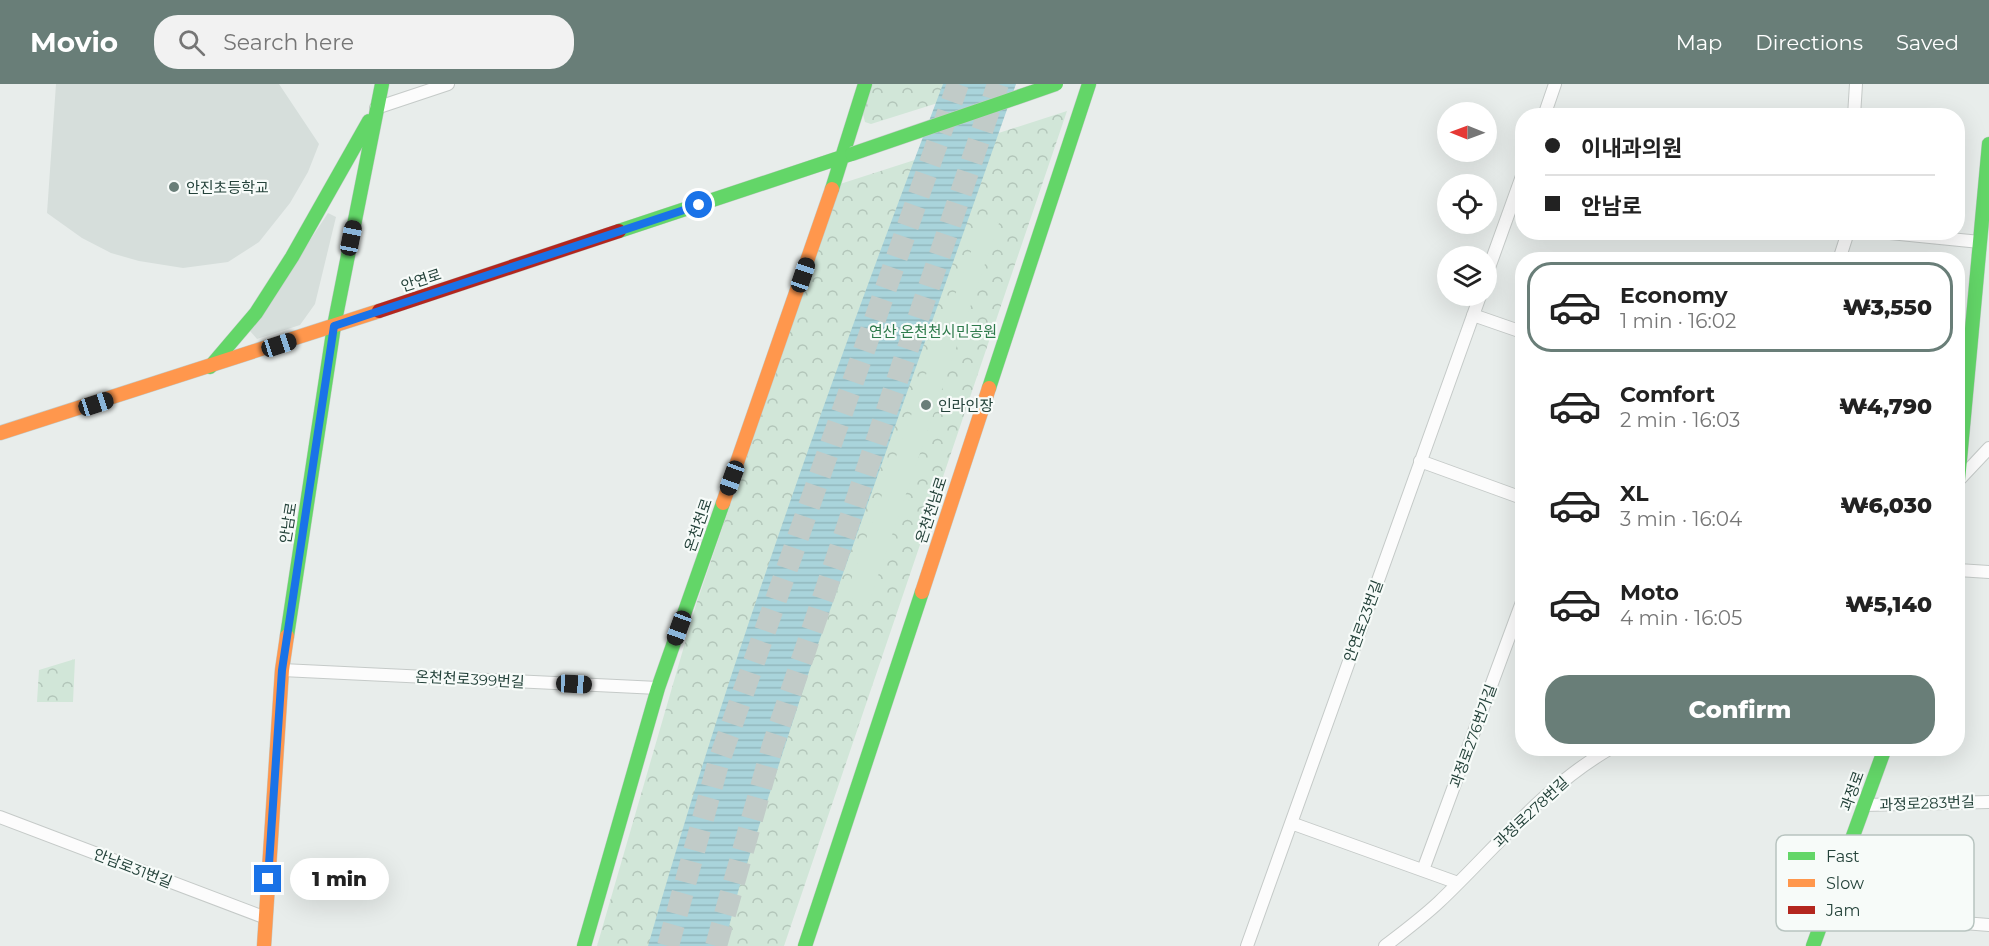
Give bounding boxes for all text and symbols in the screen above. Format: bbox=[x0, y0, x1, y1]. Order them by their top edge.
search box bbox=[154, 15, 574, 69]
text: Movio bbox=[30, 25, 118, 59]
icon: search bbox=[175, 26, 208, 59]
text: Search here bbox=[223, 29, 354, 56]
text: Map bbox=[1676, 30, 1722, 55]
text: Directions bbox=[1755, 30, 1863, 55]
text: Saved bbox=[1896, 30, 1959, 55]
north arrow bbox=[1437, 102, 1497, 162]
map controls bbox=[1437, 102, 1497, 306]
text: 이내과의원 bbox=[1581, 135, 1682, 162]
button: locate bbox=[1437, 174, 1497, 234]
place label: 안진초등학교 bbox=[186, 178, 269, 197]
marker: 안진초등학교 bbox=[167, 180, 181, 194]
route start bbox=[685, 191, 712, 218]
text: 안남로 bbox=[1581, 193, 1642, 220]
car bbox=[339, 219, 363, 257]
button: layers bbox=[1437, 246, 1497, 306]
car bbox=[789, 255, 817, 295]
street label: 안연로 bbox=[398, 265, 444, 295]
icon: car bbox=[1548, 280, 1602, 334]
text: Economy bbox=[1620, 282, 1728, 309]
text: ₩3,550 bbox=[1843, 294, 1932, 321]
text: 1 min · 16:02 bbox=[1620, 309, 1736, 333]
park label: 연산 온천천시민공원 bbox=[869, 322, 997, 341]
car bbox=[259, 331, 299, 359]
icon: car bbox=[1548, 379, 1602, 433]
text: Comfort bbox=[1620, 381, 1715, 408]
car bbox=[76, 390, 116, 418]
text: ₩4,790 bbox=[1839, 393, 1932, 420]
place label: 인라인장 bbox=[938, 396, 993, 415]
marker: 인라인장 bbox=[919, 398, 933, 412]
text: 2 min · 16:03 bbox=[1620, 408, 1740, 432]
car bbox=[717, 458, 747, 498]
street label: 온천천남로 bbox=[911, 474, 951, 546]
icon: car bbox=[1548, 478, 1602, 532]
text: XL bbox=[1620, 480, 1649, 507]
text: ₩6,030 bbox=[1840, 492, 1932, 519]
street label: 온천천로 bbox=[680, 496, 716, 554]
street label: 안남로 bbox=[275, 501, 301, 545]
text: 3 min · 16:04 bbox=[1620, 507, 1742, 531]
street label: 안연로23번길 bbox=[1339, 577, 1387, 665]
icon: car bbox=[1548, 577, 1602, 631]
text: Moto bbox=[1620, 579, 1679, 606]
text: ₩5,140 bbox=[1845, 591, 1932, 618]
text: 4 min · 16:05 bbox=[1620, 606, 1742, 630]
car bbox=[664, 608, 694, 648]
street label: 온천천로399번길 bbox=[415, 667, 525, 691]
car bbox=[556, 674, 592, 694]
button: Confirm bbox=[1545, 675, 1935, 744]
street label: 과정로276번가길 bbox=[1445, 682, 1501, 790]
street label: 과정로 bbox=[1836, 768, 1868, 814]
street label: 과정로278번길 bbox=[1490, 772, 1572, 852]
street label: 과정로283번길 bbox=[1879, 792, 1975, 814]
legend bbox=[1776, 835, 1974, 931]
street label: 안남로31번길 bbox=[91, 844, 175, 892]
text: Fast bbox=[1826, 847, 1860, 866]
callout: 1 min bbox=[289, 858, 388, 900]
route end bbox=[254, 865, 281, 892]
text: 1 min bbox=[312, 867, 367, 891]
text: Slow bbox=[1826, 874, 1864, 893]
text: Jam bbox=[1825, 901, 1860, 920]

